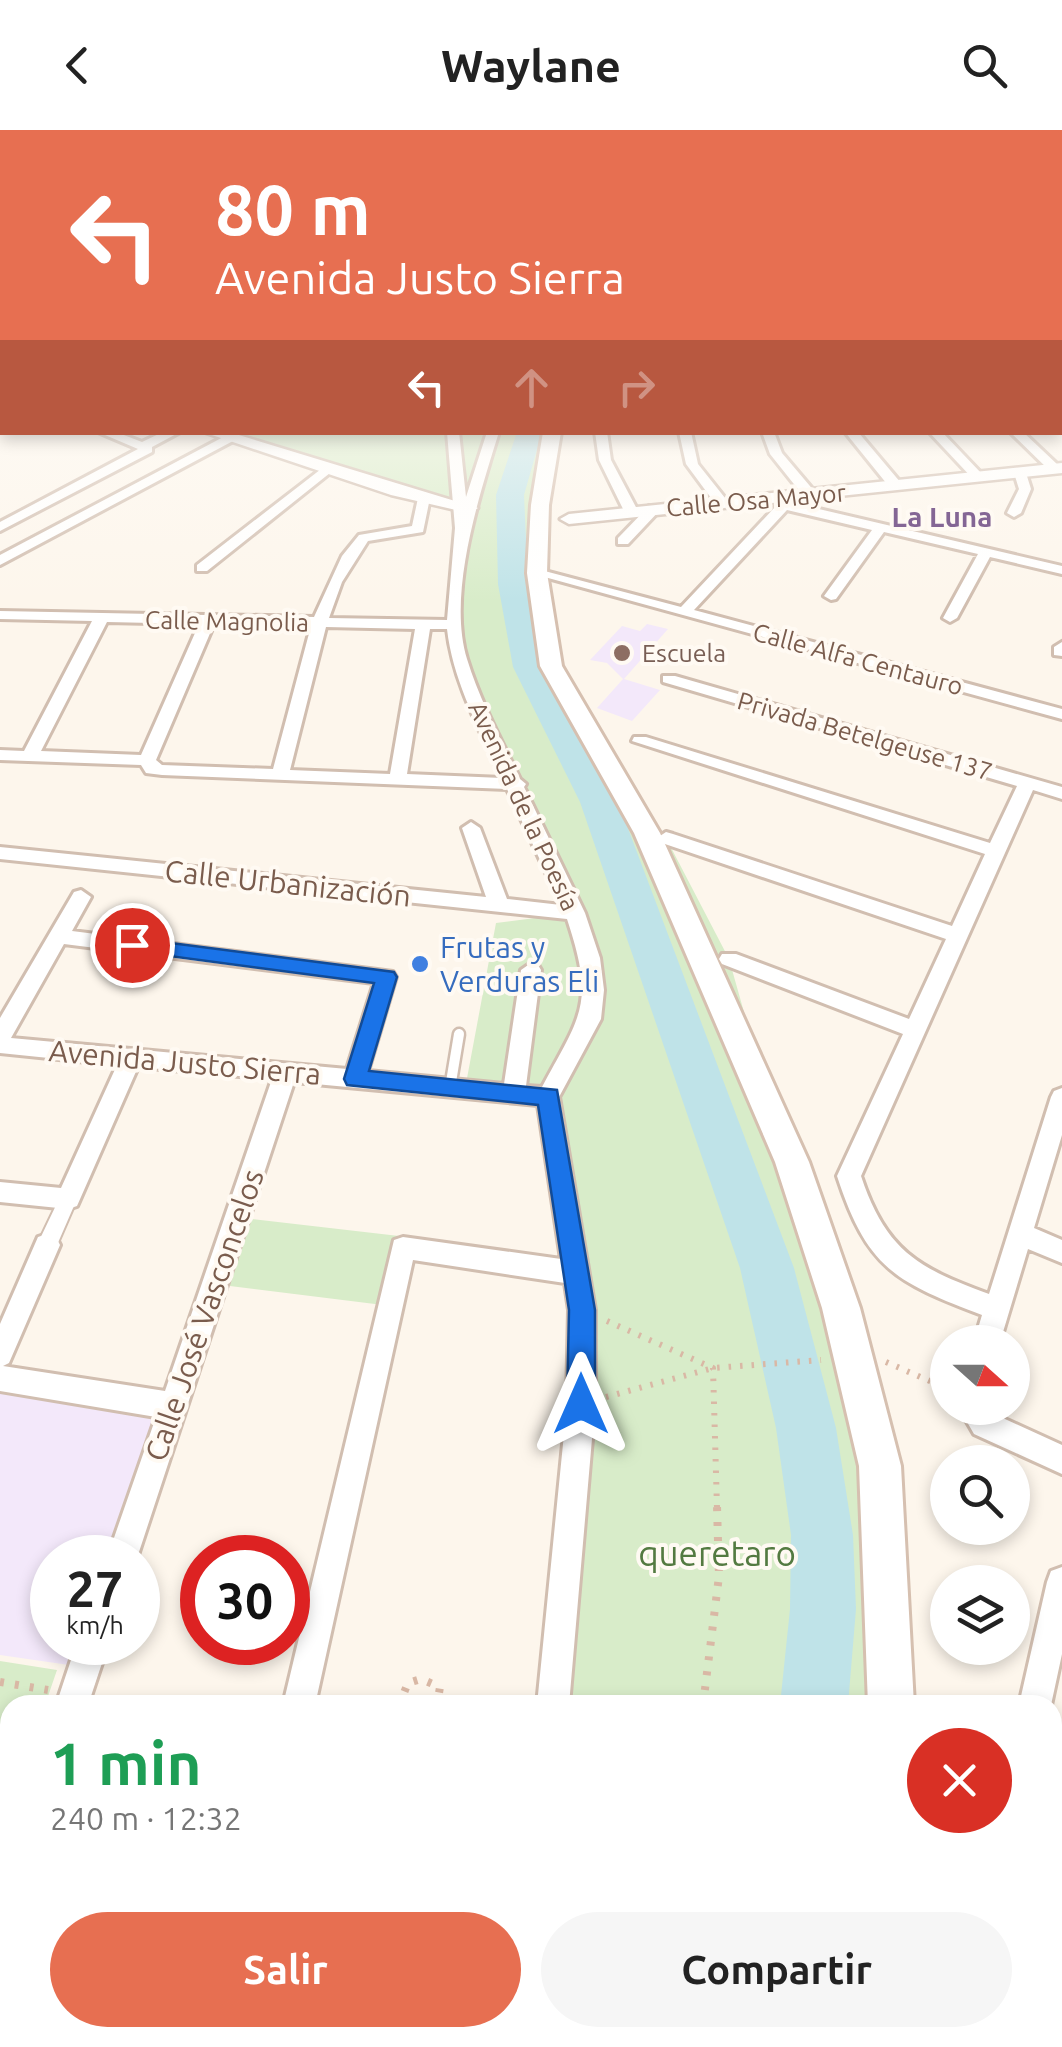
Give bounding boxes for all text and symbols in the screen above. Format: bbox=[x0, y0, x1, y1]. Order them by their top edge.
icon: back bbox=[50, 38, 105, 93]
icon: search bbox=[957, 38, 1012, 93]
text: Waylane bbox=[441, 40, 621, 91]
icon: left bbox=[50, 170, 180, 300]
text: 80 m bbox=[215, 170, 371, 248]
text: Avenida Justo Sierra bbox=[215, 252, 625, 303]
icon: left bbox=[399, 360, 454, 415]
icon: ahead bbox=[504, 360, 559, 415]
icon: right bbox=[609, 360, 664, 415]
street label: Calle Osa Mayor bbox=[665, 478, 848, 522]
district label: La Luna bbox=[892, 501, 992, 532]
street label: Calle Magnolia bbox=[145, 606, 309, 636]
street label: Calle Alfa Centauro bbox=[750, 618, 966, 700]
place label: Escuela bbox=[642, 639, 726, 667]
marker: Escuela bbox=[611, 642, 633, 664]
street label: Privada Betelgeuse 137 bbox=[734, 686, 996, 786]
street label: Avenida de la Poesía bbox=[463, 697, 585, 915]
street label: Calle Urbanización bbox=[163, 853, 413, 913]
pin bbox=[90, 903, 175, 988]
icon: arrive bbox=[105, 918, 160, 973]
place label: Frutas y Verduras Eli bbox=[440, 930, 599, 998]
marker: Frutas y Verduras Eli bbox=[409, 953, 431, 975]
street label: Avenida Justo Sierra bbox=[47, 1033, 323, 1091]
street label: Calle José Vasconcelos bbox=[138, 1165, 270, 1465]
north arrow bbox=[930, 1325, 1030, 1425]
map controls bbox=[930, 1325, 1030, 1665]
position arrow bbox=[529, 1352, 633, 1456]
button: search bbox=[930, 1445, 1030, 1545]
park label: queretaro bbox=[638, 1533, 796, 1573]
speed limit sign: 30 bbox=[180, 1535, 310, 1665]
text: 27 bbox=[67, 1560, 123, 1616]
button: layers bbox=[930, 1565, 1030, 1665]
text: km/h bbox=[66, 1611, 124, 1639]
button: close bbox=[907, 1728, 1012, 1833]
text: 1 min bbox=[50, 1729, 202, 1796]
text: 240 m · 12:32 bbox=[50, 1800, 242, 1836]
button: Salir bbox=[50, 1912, 521, 2027]
button: Compartir bbox=[541, 1912, 1012, 2027]

